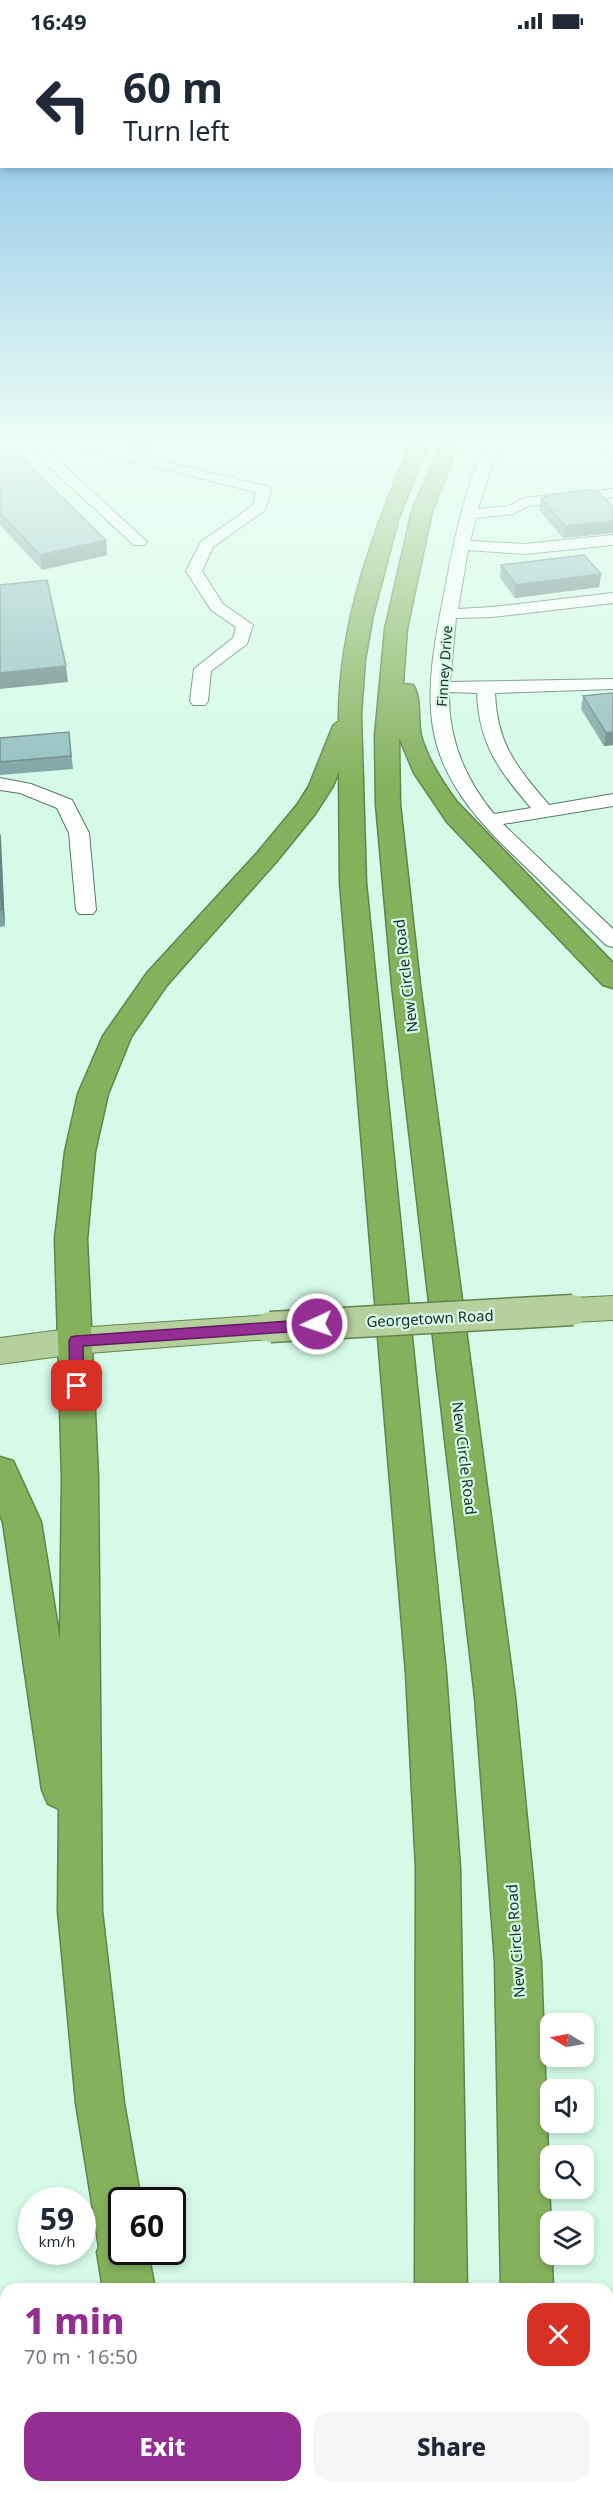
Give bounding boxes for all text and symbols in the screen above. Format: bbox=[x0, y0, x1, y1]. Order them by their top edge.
text: 16:49 bbox=[30, 6, 87, 36]
text: 60 m bbox=[123, 58, 223, 115]
icon: left bbox=[24, 66, 102, 144]
text: Turn left bbox=[123, 112, 229, 149]
street label: Finney Drive bbox=[432, 625, 456, 707]
street label: New Circle Road bbox=[388, 918, 422, 1034]
position arrow bbox=[285, 1292, 349, 1356]
street label: Georgetown Road bbox=[366, 1305, 494, 1331]
pin bbox=[51, 1360, 102, 1411]
icon: arrive bbox=[60, 1369, 93, 1402]
street label: New Circle Road bbox=[448, 1400, 482, 1516]
street label: New Circle Road bbox=[501, 1883, 529, 1999]
north arrow bbox=[540, 2013, 594, 2067]
map controls bbox=[540, 2013, 594, 2265]
button: sound bbox=[540, 2079, 594, 2133]
button: search bbox=[540, 2145, 594, 2199]
speed limit sign: 60 bbox=[108, 2187, 186, 2265]
text: 59 bbox=[40, 2198, 74, 2239]
button: layers bbox=[540, 2211, 594, 2265]
text: km/h bbox=[39, 2231, 75, 2251]
text: 1 min bbox=[24, 2296, 125, 2345]
button: close bbox=[527, 2303, 590, 2366]
text: 70 m · 16:50 bbox=[24, 2343, 138, 2370]
button: Exit bbox=[24, 2412, 301, 2481]
button: Share bbox=[313, 2412, 590, 2481]

